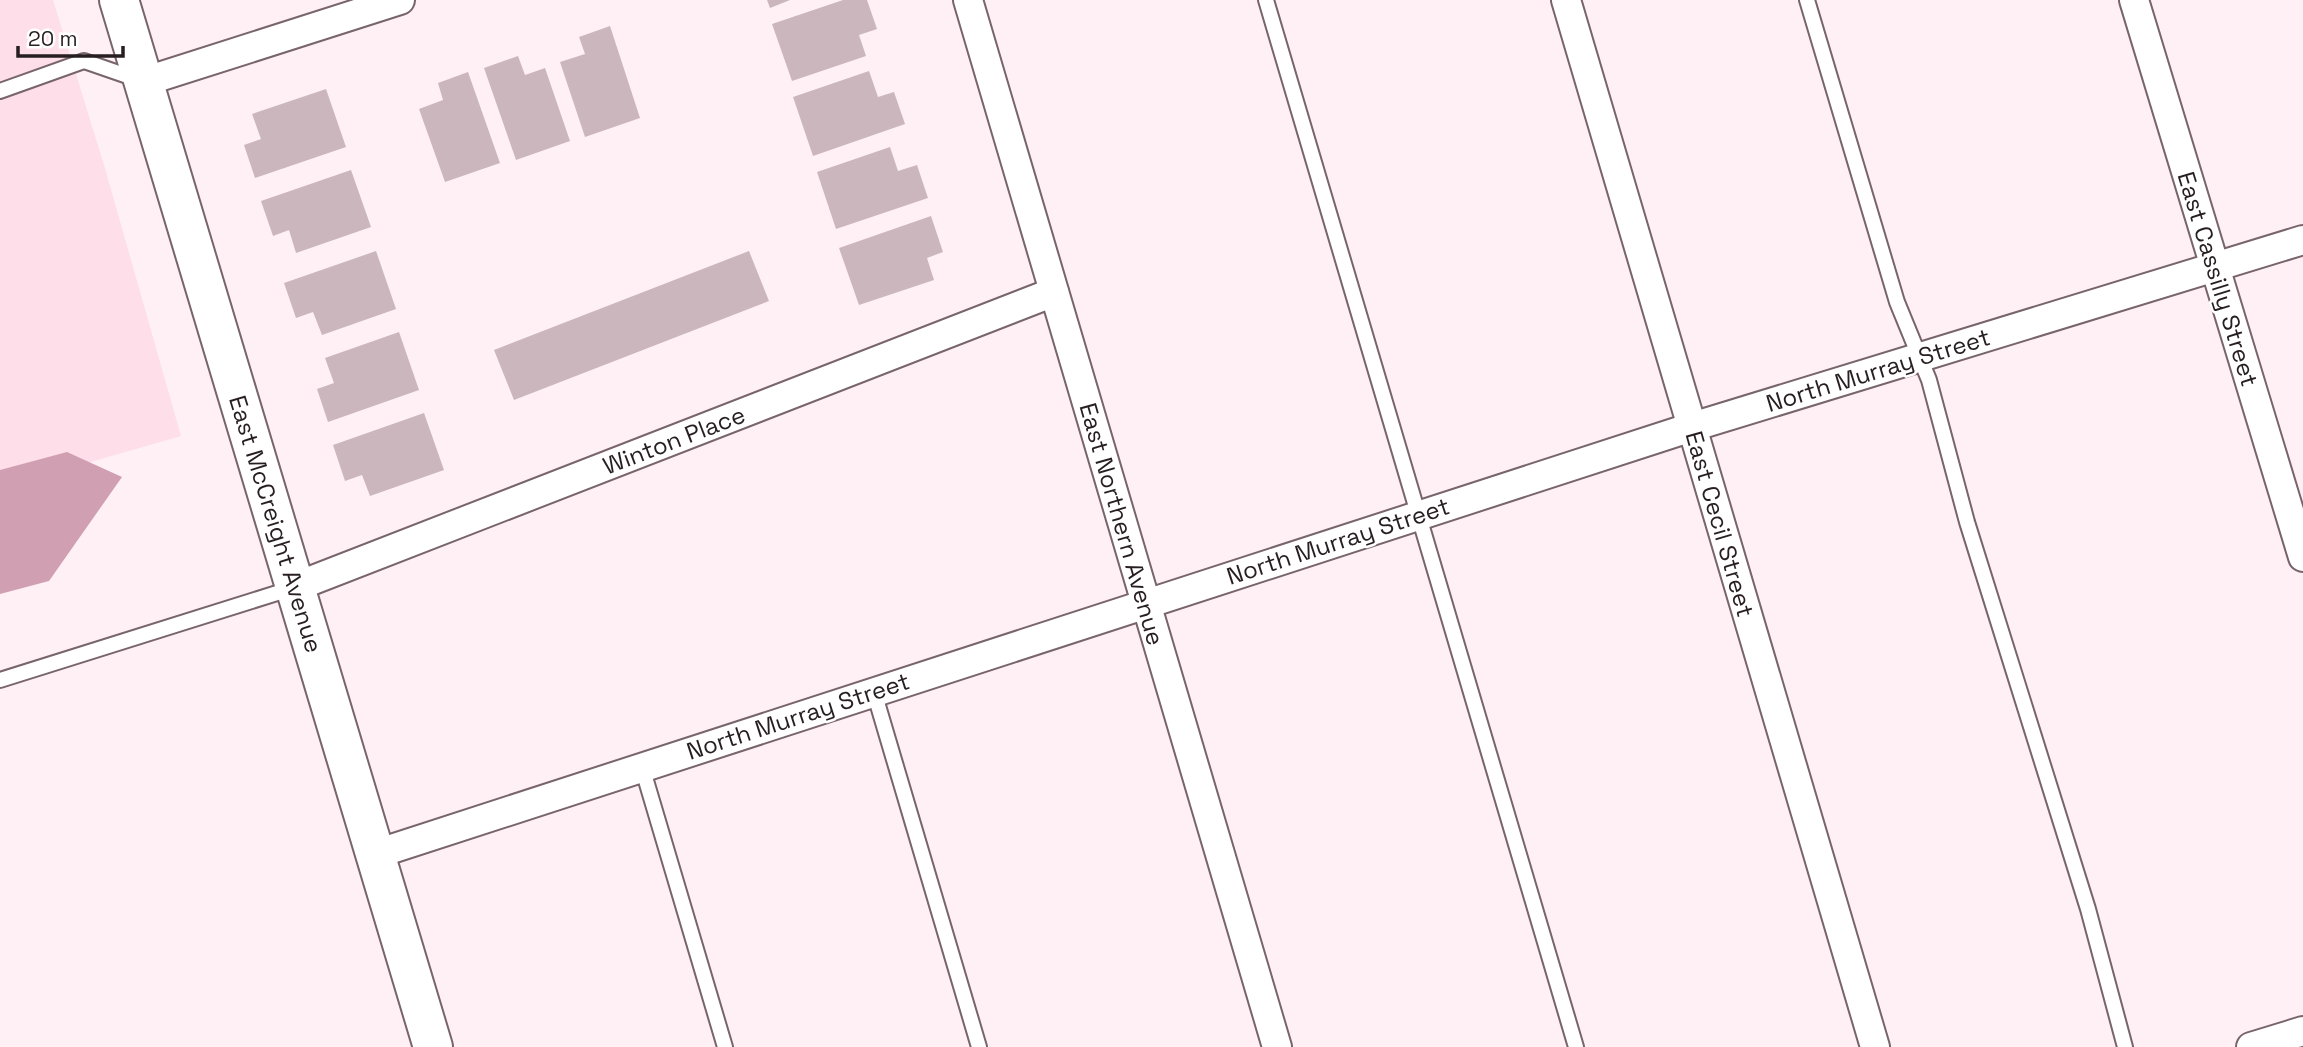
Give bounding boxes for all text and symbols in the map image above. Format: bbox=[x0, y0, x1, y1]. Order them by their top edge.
scale bar bbox=[18, 14, 122, 58]
text: 20 m bbox=[28, 25, 78, 52]
street label: East Cassilly Street bbox=[2171, 168, 2265, 390]
street label: North Murray Street bbox=[1762, 321, 1994, 419]
street label: East McCreight Avenue bbox=[222, 392, 330, 656]
street label: Winton Place bbox=[598, 399, 750, 481]
street label: East Northern Avenue bbox=[1073, 399, 1171, 649]
street label: East Cecil Street bbox=[1679, 427, 1761, 621]
street label: North Murray Street bbox=[1223, 490, 1453, 592]
street label: North Murray Street bbox=[683, 665, 913, 767]

